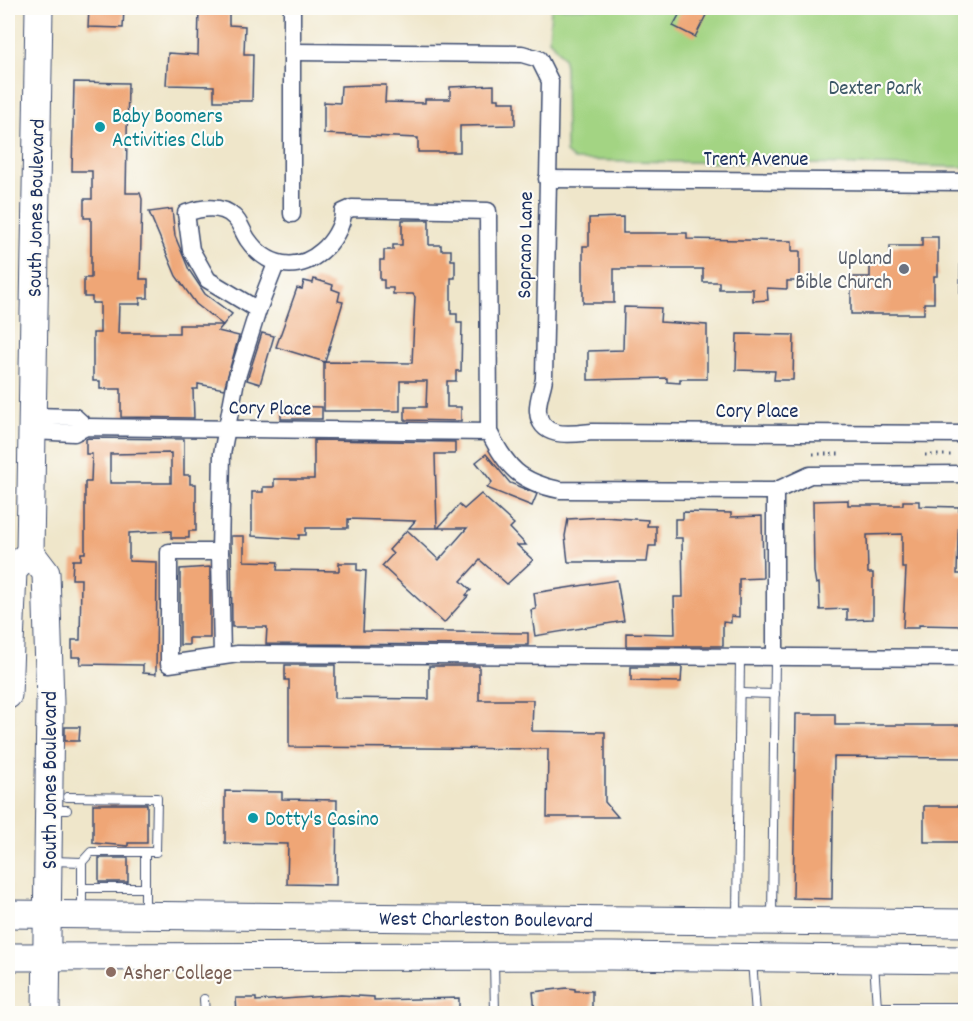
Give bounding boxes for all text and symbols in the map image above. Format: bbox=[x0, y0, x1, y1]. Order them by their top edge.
park label: Dexter Park bbox=[828, 75, 922, 105]
place label: Baby Boomers Activities Club bbox=[112, 103, 224, 157]
street label: South Jones Boulevard bbox=[21, 119, 55, 297]
marker: Baby Boomers Activities Club bbox=[93, 120, 107, 134]
street label: Trent Avenue bbox=[703, 146, 809, 176]
street label: Soprano Lane bbox=[511, 191, 543, 299]
place label: Upland Bible Church bbox=[795, 245, 892, 299]
marker: Upland Bible Church bbox=[897, 262, 911, 276]
street label: Cory Place bbox=[228, 394, 312, 426]
street label: Cory Place bbox=[716, 398, 798, 428]
street label: South Jones Boulevard bbox=[37, 691, 67, 869]
place label: Dotty's Casino bbox=[265, 806, 379, 836]
marker: Dotty's Casino bbox=[246, 811, 260, 825]
street label: West Charleston Boulevard bbox=[379, 905, 593, 937]
place label: Asher College bbox=[123, 960, 232, 990]
marker: Asher College bbox=[104, 965, 118, 979]

